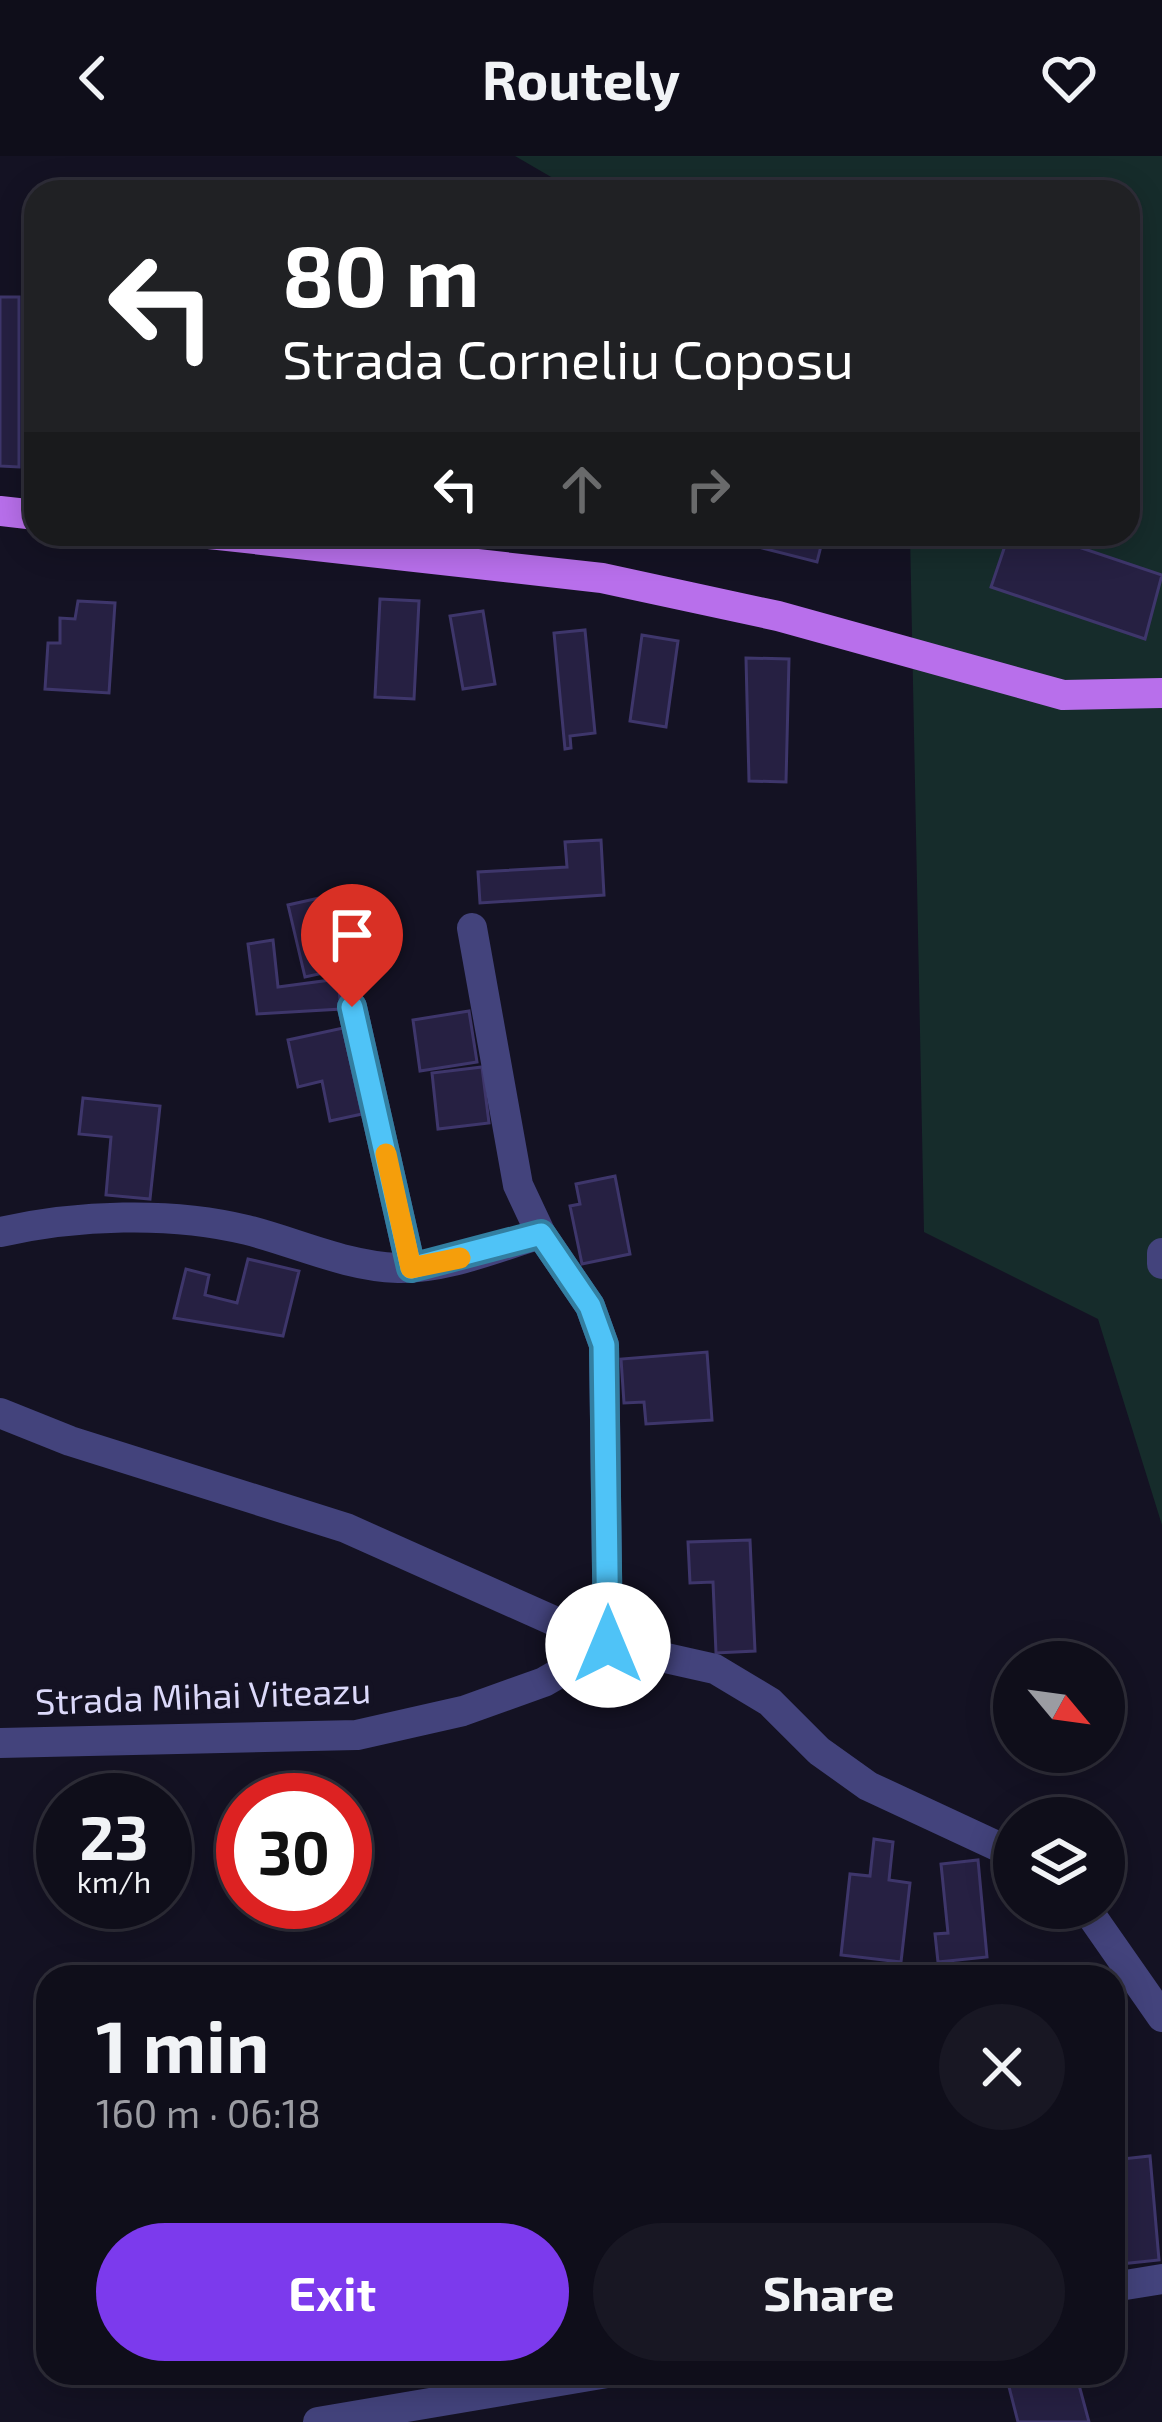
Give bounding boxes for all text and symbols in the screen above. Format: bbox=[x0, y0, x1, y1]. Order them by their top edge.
icon: back bbox=[60, 45, 126, 111]
icon: heart bbox=[1036, 45, 1102, 111]
text: Routely bbox=[482, 46, 680, 111]
text: 80 m bbox=[282, 223, 479, 324]
icon: left bbox=[84, 228, 240, 384]
text: Strada Corneliu Coposu bbox=[282, 325, 854, 390]
icon: left bbox=[423, 456, 489, 522]
icon: ahead bbox=[549, 456, 615, 522]
icon: right bbox=[675, 456, 741, 522]
pin bbox=[301, 884, 403, 1007]
icon: arrive bbox=[319, 902, 385, 968]
position arrow bbox=[545, 1582, 671, 1708]
north arrow bbox=[993, 1641, 1125, 1773]
map controls bbox=[993, 1641, 1125, 1929]
street label: Strada Mihai Viteazu bbox=[34, 1667, 372, 1722]
speed limit sign: 30 bbox=[216, 1773, 372, 1929]
button: layers bbox=[993, 1797, 1125, 1929]
text: 23 bbox=[80, 1800, 148, 1872]
text: km/h bbox=[77, 1863, 151, 1899]
text: 1 min bbox=[96, 2001, 269, 2087]
button: close bbox=[939, 2004, 1065, 2130]
text: 160 m · 06:18 bbox=[96, 2089, 321, 2136]
button: Exit bbox=[96, 2223, 569, 2361]
button: Share bbox=[593, 2223, 1065, 2361]

